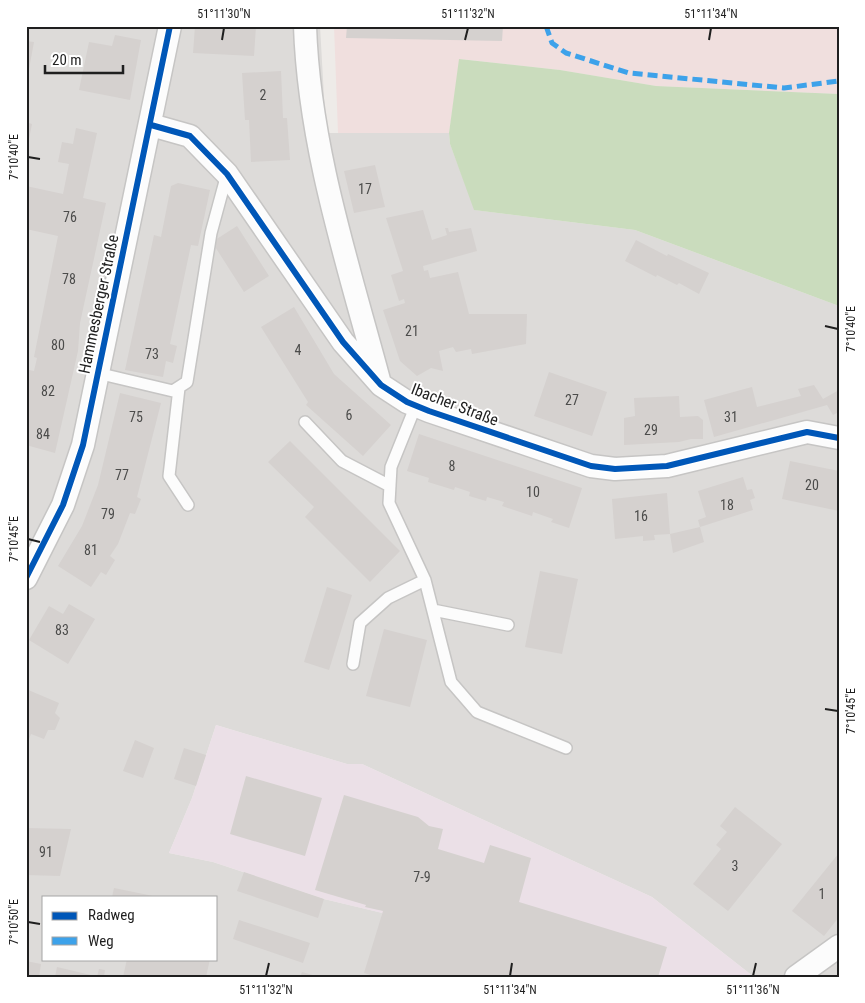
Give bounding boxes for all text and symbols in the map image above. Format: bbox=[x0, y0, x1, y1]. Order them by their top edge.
text: 51°11'30"N bbox=[197, 7, 251, 21]
text: 51°11'32"N bbox=[441, 7, 495, 21]
text: 51°11'34"N bbox=[684, 7, 738, 21]
scale bar bbox=[45, 42, 122, 74]
text: 20 m bbox=[52, 51, 82, 69]
house number: 2 bbox=[260, 87, 267, 103]
text: 7°10'40"E bbox=[7, 134, 21, 180]
house number: 17 bbox=[358, 181, 372, 197]
house number: 76 bbox=[63, 209, 77, 225]
street label: Hammesberger Straße bbox=[74, 233, 123, 375]
house number: 78 bbox=[62, 271, 76, 287]
text: 7°10'40"E bbox=[844, 306, 858, 352]
house number: 21 bbox=[405, 323, 419, 339]
house number: 80 bbox=[51, 337, 65, 353]
house number: 4 bbox=[295, 342, 302, 358]
house number: 73 bbox=[145, 346, 159, 362]
street label: Ibacher Straße bbox=[409, 379, 501, 430]
house number: 82 bbox=[41, 383, 55, 399]
house number: 27 bbox=[565, 392, 579, 408]
house number: 6 bbox=[346, 407, 353, 423]
house number: 75 bbox=[129, 409, 143, 425]
house number: 31 bbox=[724, 409, 738, 425]
house number: 29 bbox=[644, 422, 658, 438]
house number: 84 bbox=[36, 426, 50, 442]
house number: 8 bbox=[449, 458, 456, 474]
house number: 77 bbox=[115, 467, 129, 483]
house number: 20 bbox=[805, 477, 819, 493]
house number: 10 bbox=[526, 484, 540, 500]
house number: 18 bbox=[720, 497, 734, 513]
house number: 79 bbox=[101, 506, 115, 522]
house number: 16 bbox=[634, 508, 648, 524]
text: 7°10'45"E bbox=[7, 516, 21, 562]
house number: 81 bbox=[84, 542, 98, 558]
house number: 83 bbox=[55, 622, 69, 638]
text: 7°10'45"E bbox=[844, 688, 858, 734]
house number: 91 bbox=[39, 844, 53, 860]
house number: 3 bbox=[732, 858, 738, 874]
house number: 7-9 bbox=[413, 869, 431, 885]
house number: 1 bbox=[819, 886, 825, 902]
legend bbox=[42, 896, 218, 960]
text: 7°10'50"E bbox=[7, 899, 21, 945]
text: Radweg bbox=[88, 906, 135, 924]
text: Weg bbox=[88, 932, 114, 950]
text: 51°11'32"N bbox=[239, 983, 293, 997]
text: 51°11'34"N bbox=[483, 983, 537, 997]
text: 51°11'36"N bbox=[726, 983, 780, 997]

